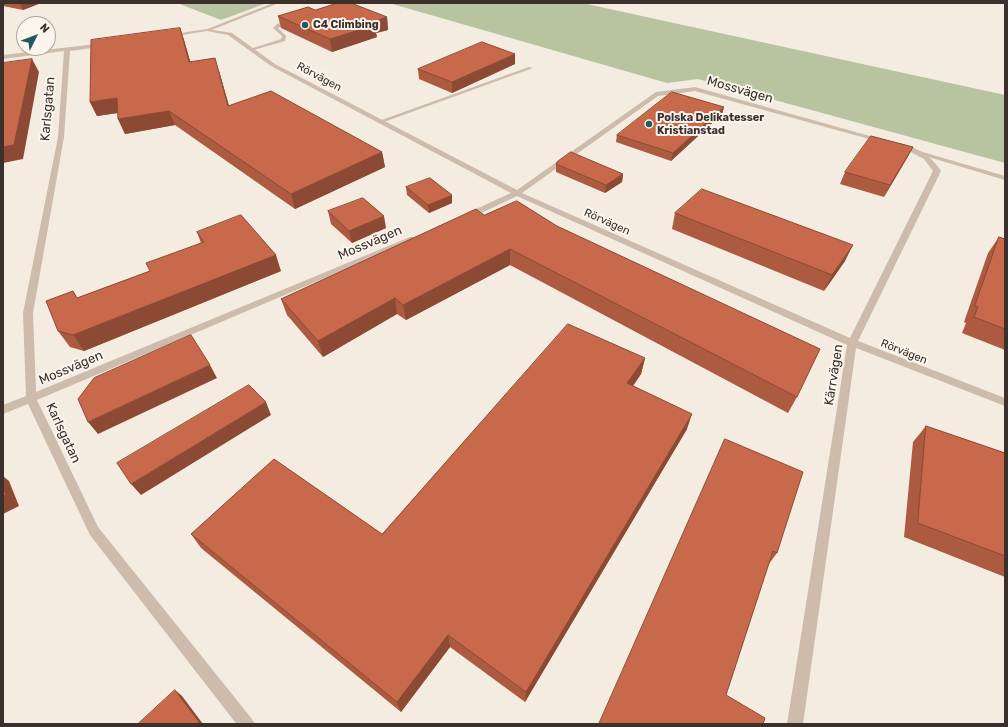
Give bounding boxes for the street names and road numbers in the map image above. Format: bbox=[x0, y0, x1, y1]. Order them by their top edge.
street label: Rörvägen bbox=[294, 60, 344, 94]
street label: Mossvägen bbox=[705, 73, 775, 107]
street label: Karlsgatan bbox=[37, 76, 59, 142]
street label: Rörvägen bbox=[582, 206, 632, 238]
street label: Mossvägen bbox=[336, 223, 404, 263]
street label: Rörvägen bbox=[879, 337, 929, 367]
street label: Kärrvägen bbox=[821, 343, 847, 407]
street label: Mossvägen bbox=[37, 348, 105, 388]
street label: Karlsgatan bbox=[42, 400, 84, 466]

